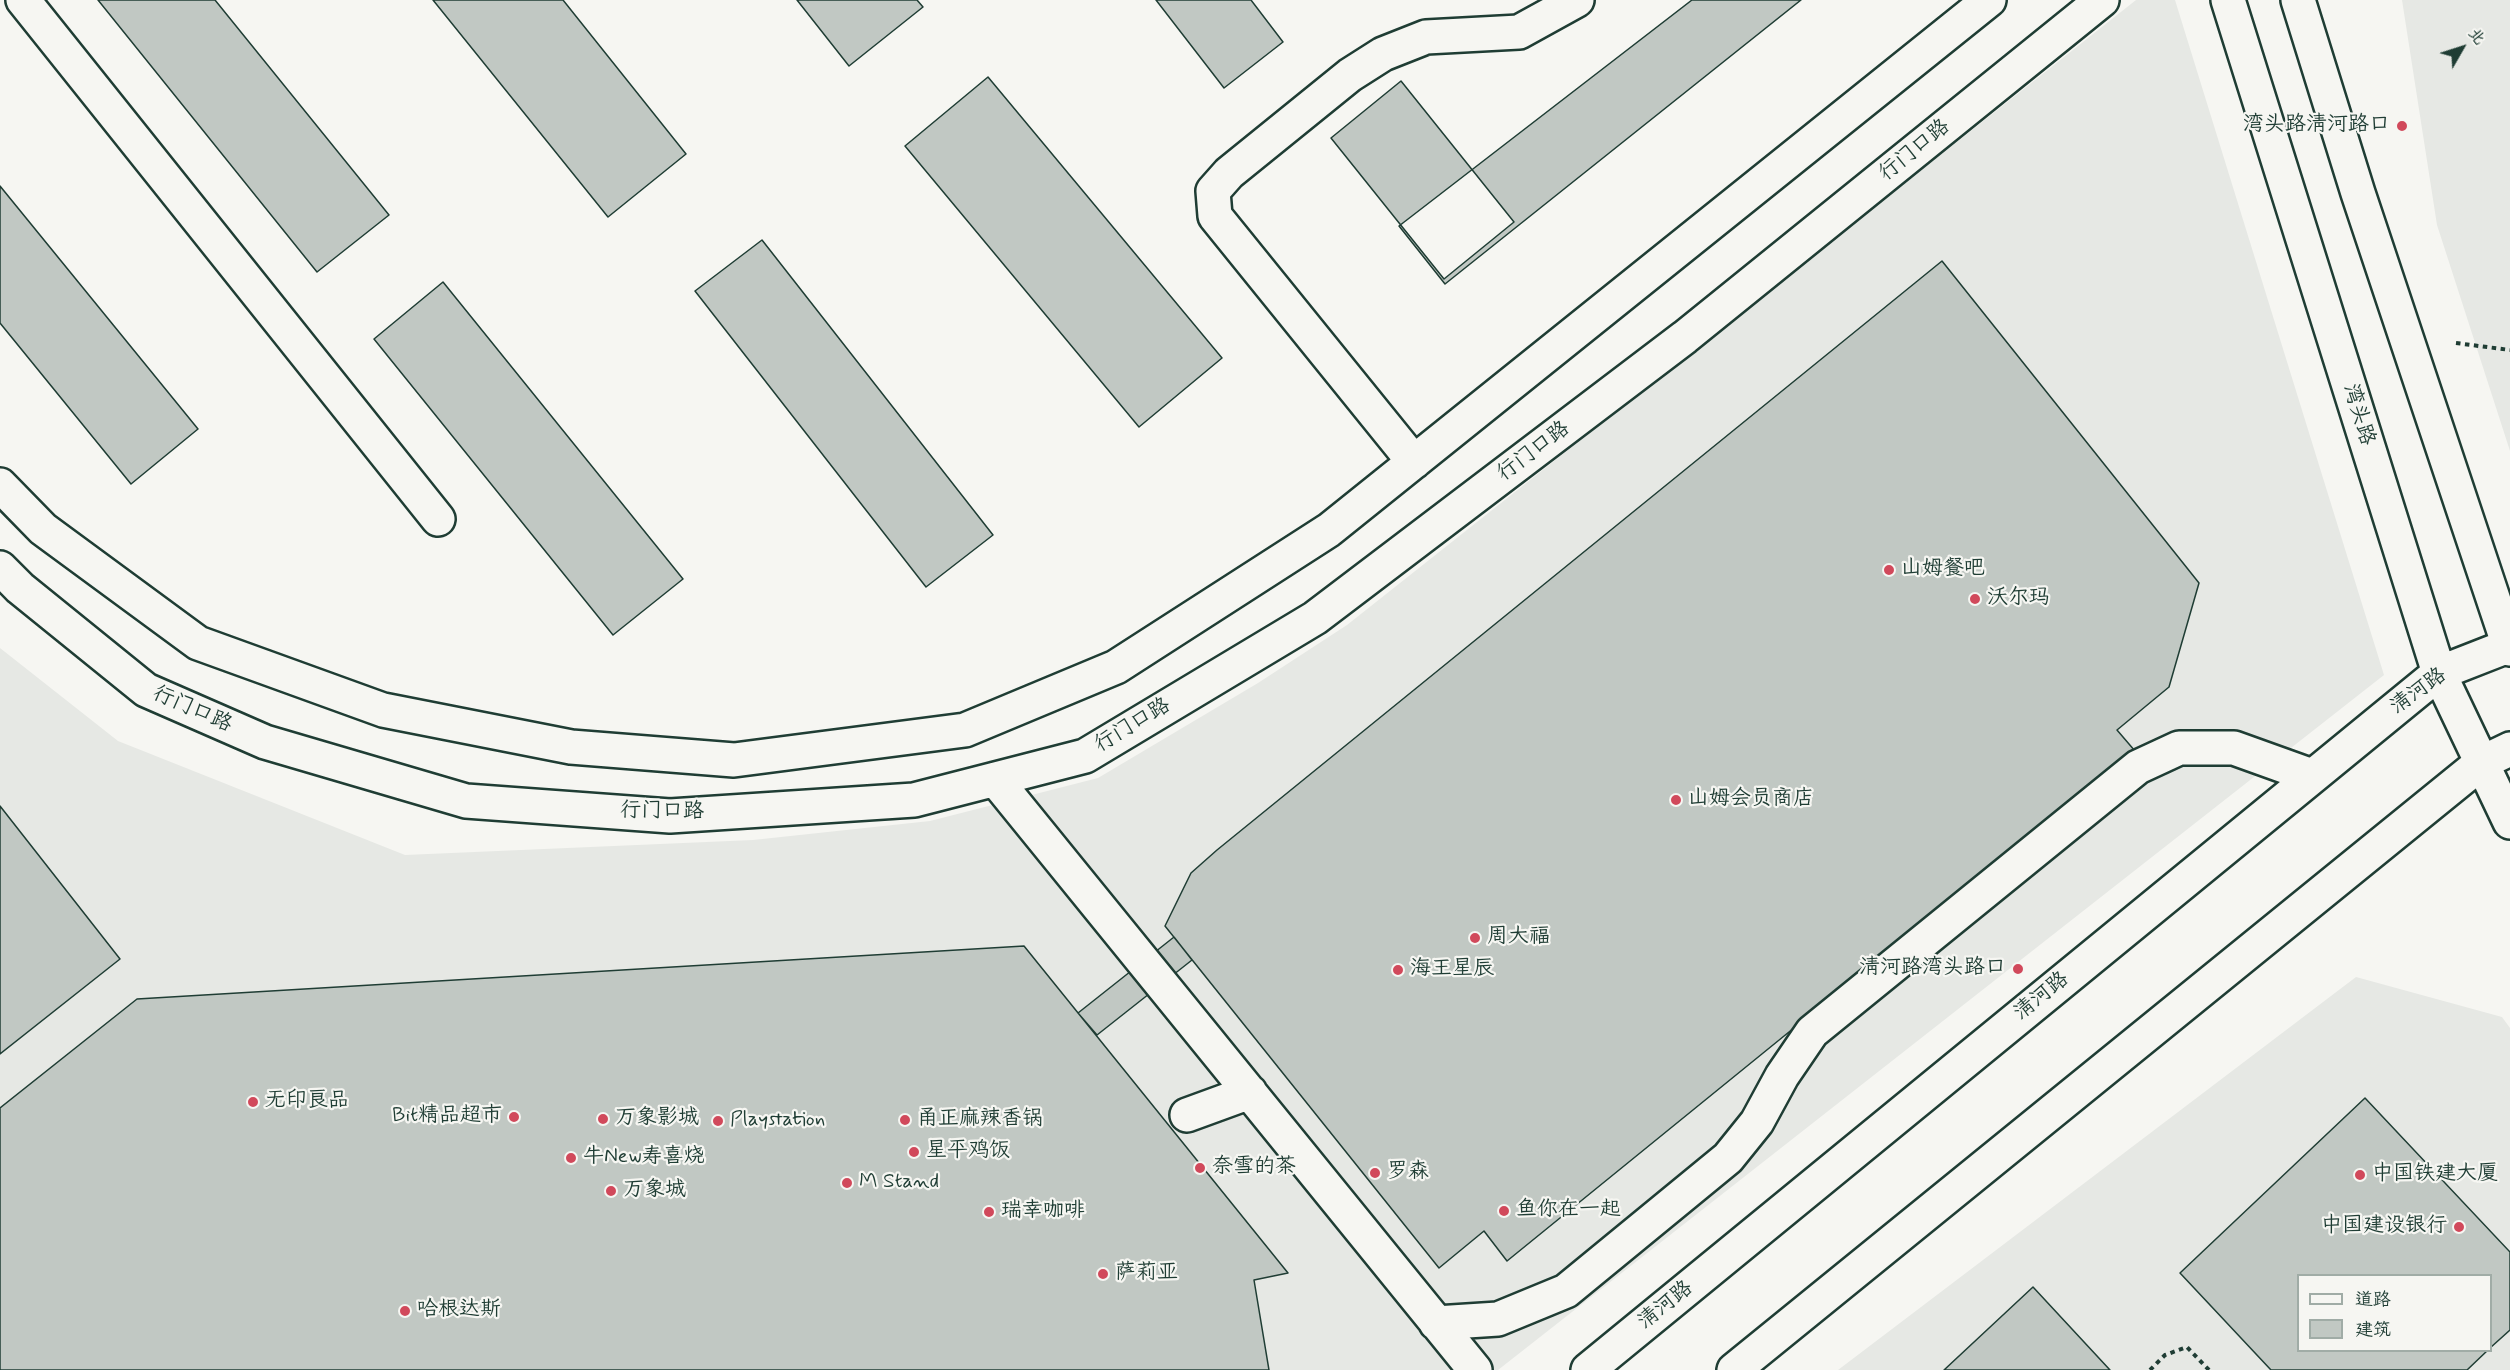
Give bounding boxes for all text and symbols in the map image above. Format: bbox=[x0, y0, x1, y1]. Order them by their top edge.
north arrow bbox=[2432, 18, 2492, 78]
text: 北 bbox=[2463, 24, 2490, 49]
place label: 湾头路清河路口 bbox=[2243, 113, 2390, 139]
street label: 行门口路 bbox=[1874, 115, 1956, 187]
marker: 湾头路清河路口 bbox=[2395, 119, 2409, 133]
street label: 湾头路 bbox=[2337, 381, 2379, 449]
street label: 行门口路 bbox=[1493, 417, 1575, 487]
place label: 山姆餐吧 bbox=[1901, 557, 1985, 583]
marker: 山姆餐吧 bbox=[1882, 563, 1896, 577]
place label: 沃尔玛 bbox=[1987, 586, 2050, 612]
marker: 沃尔玛 bbox=[1968, 592, 1982, 606]
street label: 清河路 bbox=[2386, 663, 2452, 721]
street label: 行门口路 bbox=[149, 681, 235, 739]
street label: 行门口路 bbox=[1091, 694, 1175, 758]
place label: 山姆会员商店 bbox=[1688, 787, 1814, 813]
marker: 山姆会员商店 bbox=[1669, 793, 1683, 807]
street label: 行门口路 bbox=[620, 799, 704, 825]
place label: 周大福 bbox=[1487, 925, 1550, 951]
marker: 周大福 bbox=[1468, 931, 1482, 945]
place label: 清河路湾头路口 bbox=[1859, 956, 2006, 982]
place label: 海王星辰 bbox=[1410, 957, 1494, 983]
marker: 清河路湾头路口 bbox=[2011, 962, 2025, 976]
marker: 海王星辰 bbox=[1391, 963, 1405, 977]
street label: 清河路 bbox=[2010, 967, 2074, 1027]
place label: 无印良品 bbox=[265, 1089, 349, 1115]
marker: 无印良品 bbox=[246, 1095, 260, 1109]
place label: Bit精品超市 bbox=[392, 1104, 502, 1130]
place label: 万象影城 bbox=[615, 1106, 699, 1132]
place label: 甬正麻辣香锅 bbox=[917, 1107, 1043, 1133]
place label: Playstation bbox=[730, 1108, 825, 1134]
marker: Bit精品超市 bbox=[507, 1110, 521, 1124]
marker: 万象影城 bbox=[596, 1112, 610, 1126]
marker: 甬正麻辣香锅 bbox=[898, 1113, 912, 1127]
marker: Playstation bbox=[711, 1114, 725, 1128]
place label: 星平鸡饭 bbox=[926, 1139, 1010, 1165]
place label: 牛New寿喜烧 bbox=[583, 1145, 704, 1171]
marker: 星平鸡饭 bbox=[907, 1145, 921, 1159]
marker: 牛New寿喜烧 bbox=[564, 1151, 578, 1165]
place label: 奈雪的茶 bbox=[1212, 1155, 1296, 1181]
place label: 罗森 bbox=[1387, 1160, 1429, 1186]
marker: 奈雪的茶 bbox=[1193, 1161, 1207, 1175]
place label: 中国铁建大厦 bbox=[2372, 1162, 2498, 1188]
marker: 罗森 bbox=[1368, 1166, 1382, 1180]
marker: 中国铁建大厦 bbox=[2353, 1168, 2367, 1182]
place label: M Stand bbox=[859, 1170, 939, 1196]
marker: M Stand bbox=[840, 1176, 854, 1190]
place label: 万象城 bbox=[623, 1178, 686, 1204]
marker: 万象城 bbox=[604, 1184, 618, 1198]
place label: 鱼你在一起 bbox=[1516, 1198, 1621, 1224]
place label: 瑞幸咖啡 bbox=[1001, 1199, 1085, 1225]
marker: 鱼你在一起 bbox=[1497, 1204, 1511, 1218]
marker: 瑞幸咖啡 bbox=[982, 1205, 996, 1219]
place label: 中国建设银行 bbox=[2321, 1214, 2447, 1240]
marker: 中国建设银行 bbox=[2452, 1220, 2466, 1234]
place label: 萨莉亚 bbox=[1115, 1261, 1178, 1287]
marker: 萨莉亚 bbox=[1096, 1267, 1110, 1281]
legend bbox=[2297, 1274, 2492, 1352]
street label: 清河路 bbox=[1634, 1276, 1698, 1336]
text: 道路 bbox=[2355, 1288, 2391, 1312]
place label: 哈根达斯 bbox=[417, 1298, 501, 1324]
marker: 哈根达斯 bbox=[398, 1304, 412, 1318]
text: 建筑 bbox=[2355, 1318, 2391, 1342]

